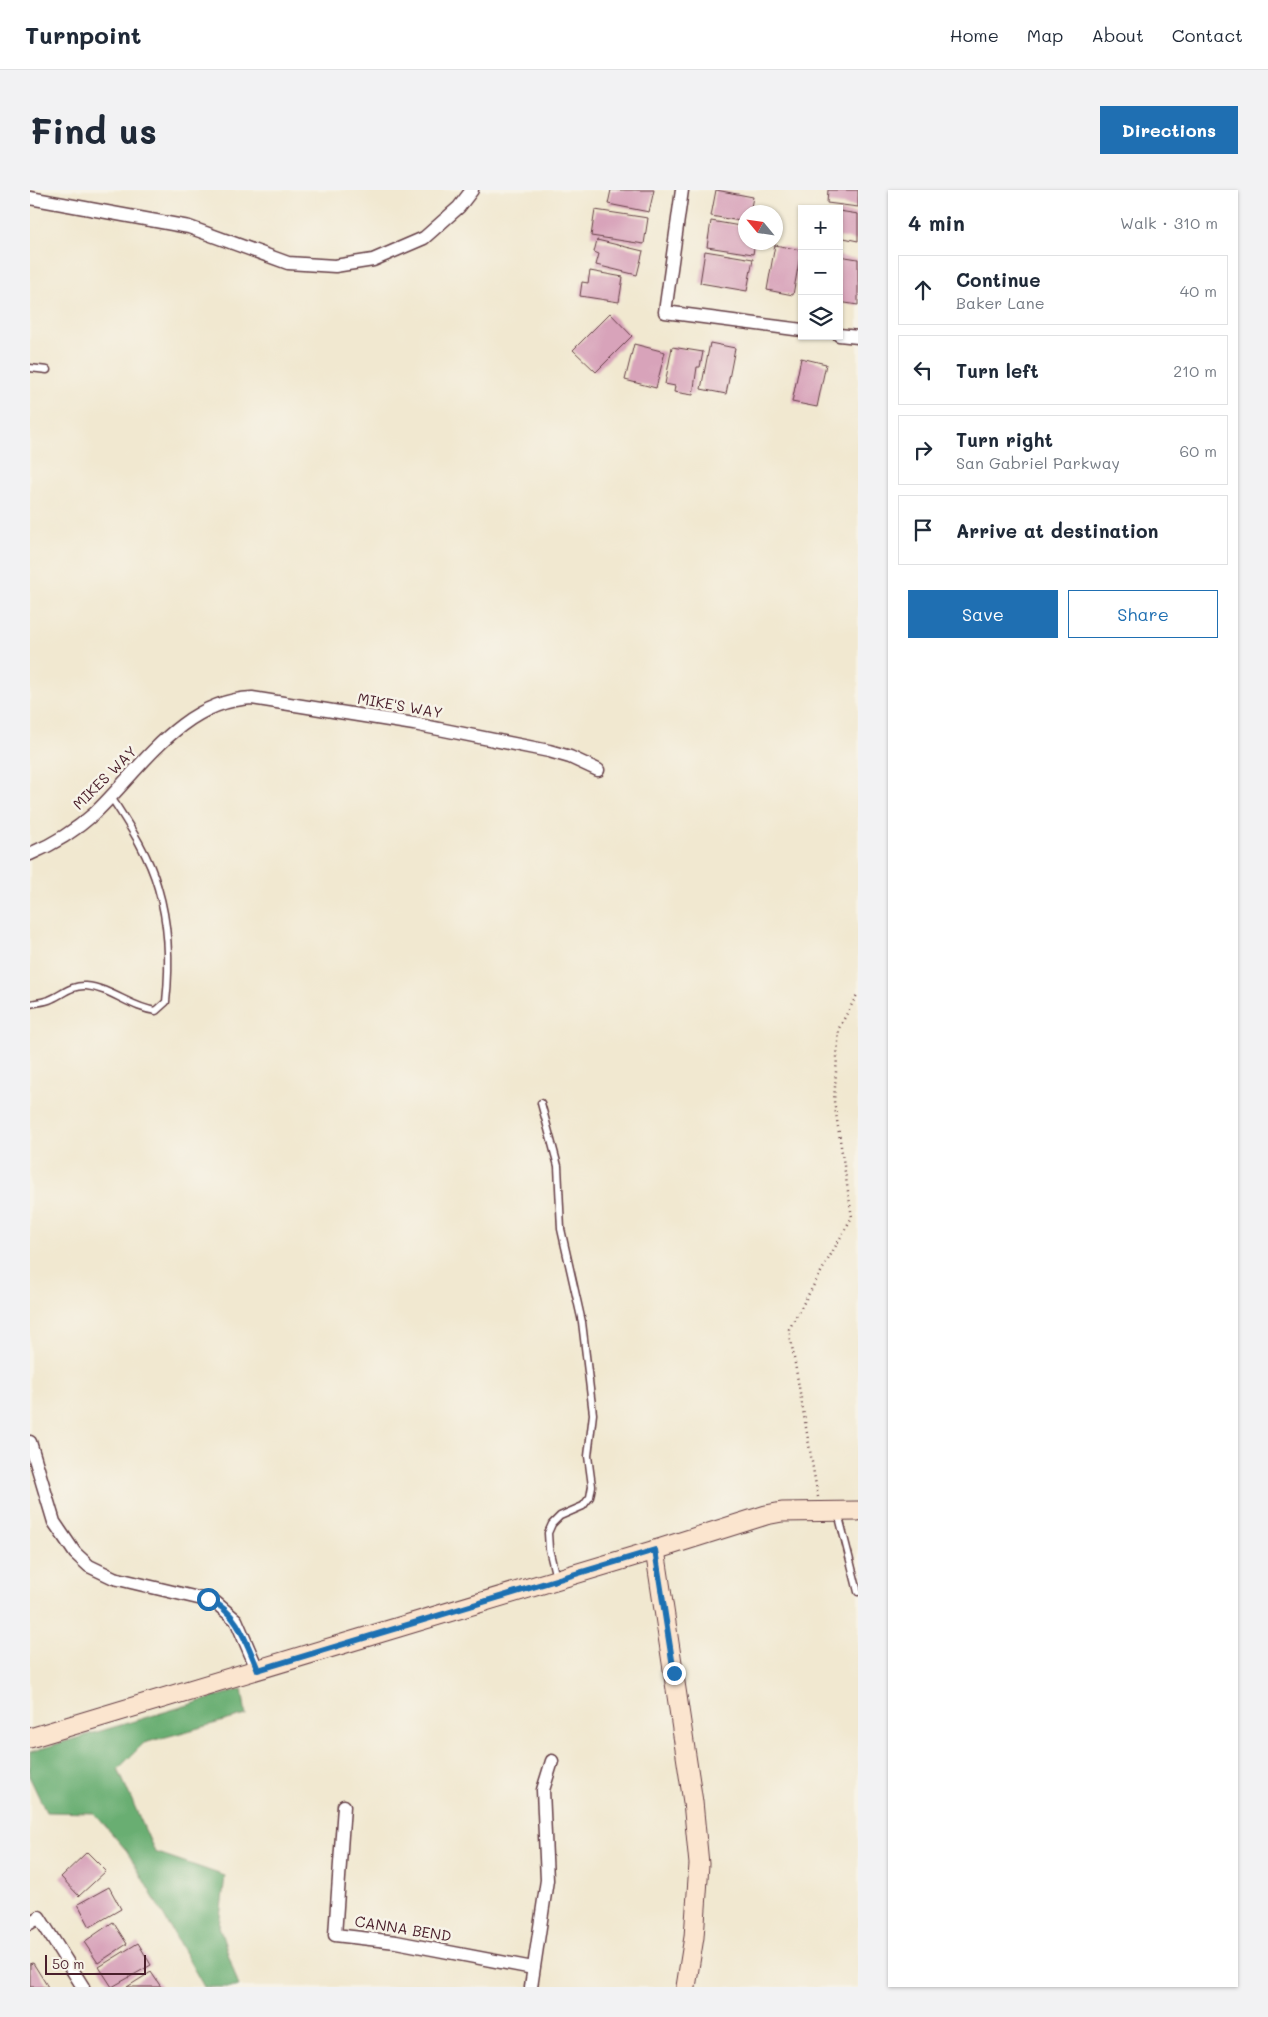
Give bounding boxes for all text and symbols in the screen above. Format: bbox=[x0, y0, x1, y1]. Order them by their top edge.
text: Turnpoint bbox=[25, 19, 141, 50]
text: Home bbox=[950, 23, 999, 47]
text: Map bbox=[1027, 23, 1063, 47]
text: About bbox=[1091, 23, 1144, 47]
text: Contact bbox=[1172, 23, 1243, 47]
button: Directions bbox=[1100, 106, 1238, 154]
text: Find us bbox=[30, 107, 157, 153]
north arrow bbox=[738, 205, 783, 250]
map controls bbox=[798, 205, 843, 340]
button: + bbox=[798, 205, 843, 250]
text: 4 min bbox=[908, 209, 965, 236]
text: Walk · 310 m bbox=[1120, 212, 1218, 233]
button: − bbox=[798, 250, 843, 295]
text: Continue bbox=[956, 267, 1041, 292]
icon: ahead bbox=[909, 276, 937, 304]
text: 40 m bbox=[1180, 280, 1217, 301]
text: Baker Lane bbox=[956, 292, 1045, 313]
button: layers bbox=[798, 295, 843, 340]
icon: left bbox=[909, 356, 937, 384]
text: Turn left bbox=[956, 358, 1039, 383]
text: 210 m bbox=[1173, 360, 1217, 381]
text: Turn right bbox=[956, 427, 1053, 452]
icon: right bbox=[909, 436, 937, 464]
text: 60 m bbox=[1180, 440, 1217, 461]
text: San Gabriel Parkway bbox=[956, 452, 1120, 473]
icon: arrive bbox=[909, 516, 937, 544]
text: Arrive at destination bbox=[956, 518, 1159, 543]
button: Save bbox=[908, 590, 1058, 638]
button: Share bbox=[1068, 590, 1218, 638]
street label: MIKE'S WAY bbox=[356, 688, 444, 722]
street label: MIKES WAY bbox=[68, 741, 141, 814]
route start bbox=[197, 1588, 220, 1611]
route end bbox=[663, 1662, 686, 1685]
street label: CANNA BEND bbox=[353, 1910, 453, 1946]
scale bar bbox=[45, 1952, 146, 1975]
text: 50 m bbox=[52, 1954, 84, 1973]

